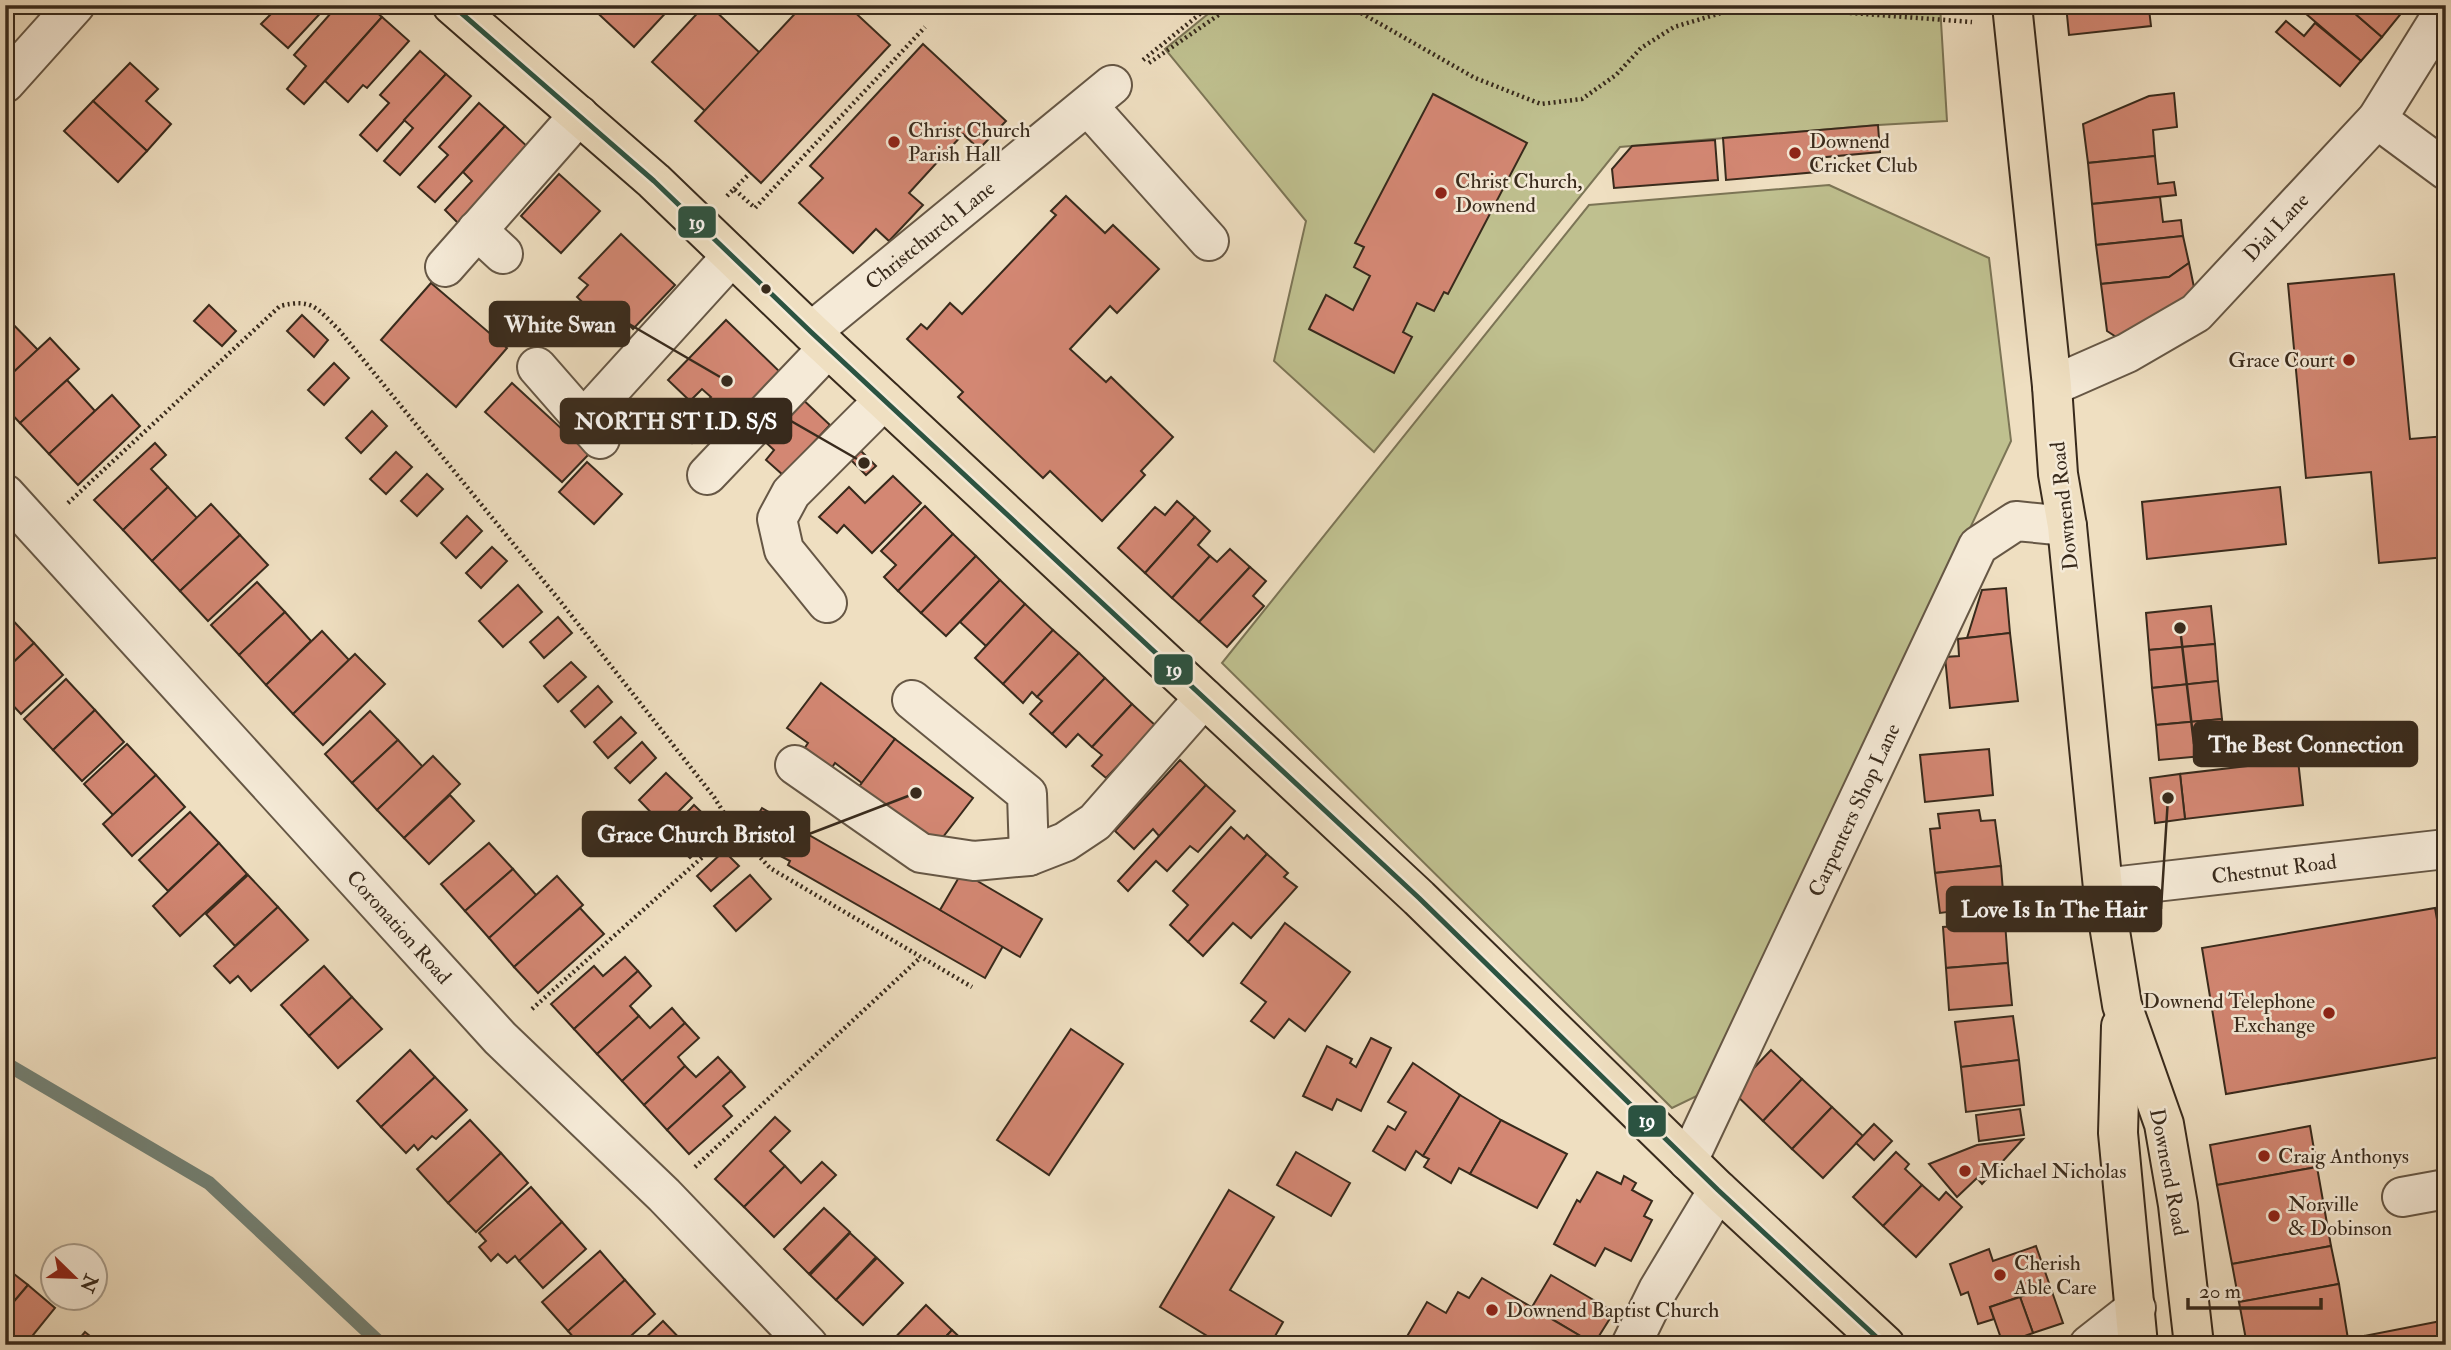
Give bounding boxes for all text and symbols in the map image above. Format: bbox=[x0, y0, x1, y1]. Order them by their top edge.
place label: Christ Church Parish Hall bbox=[908, 117, 1031, 168]
place label: Downend Cricket Club bbox=[1809, 128, 1917, 179]
marker: Christ Church Parish Hall bbox=[886, 134, 902, 150]
marker: Downend Cricket Club bbox=[1787, 145, 1803, 161]
place label: Christ Church, Downend bbox=[1455, 168, 1583, 219]
street label: Christchurch Lane bbox=[860, 175, 1001, 296]
marker: Christ Church, Downend bbox=[1433, 185, 1449, 201]
street label: Dial Lane bbox=[2238, 187, 2315, 267]
line badge: 19 bbox=[677, 205, 717, 239]
text: 19 bbox=[689, 211, 705, 235]
unlabelled marker bbox=[759, 282, 773, 296]
callout: White Swan bbox=[490, 302, 629, 346]
text: White Swan bbox=[503, 310, 616, 339]
place label: Grace Court bbox=[2228, 347, 2335, 374]
marker: Grace Court bbox=[2341, 352, 2357, 368]
callout: NORTH ST I.D. S/S bbox=[561, 399, 791, 443]
text: NORTH ST I.D. S/S bbox=[574, 407, 777, 436]
street label: Downend Road bbox=[2044, 440, 2085, 572]
line badge: 19 bbox=[1153, 653, 1194, 686]
text: 19 bbox=[1166, 658, 1182, 682]
street label: Carpenters Shop Lane bbox=[1802, 719, 1907, 901]
callout: The Best Connection bbox=[2194, 722, 2417, 766]
text: The Best Connection bbox=[2207, 730, 2404, 759]
callout: Grace Church Bristol bbox=[583, 812, 809, 856]
text: Grace Church Bristol bbox=[597, 820, 796, 849]
street label: Chestnut Road bbox=[2210, 848, 2339, 891]
street label: Coronation Road bbox=[340, 865, 457, 990]
callout: Love Is In The Hair bbox=[1947, 887, 2161, 931]
text: Love Is In The Hair bbox=[1961, 895, 2148, 924]
place label: Downend Telephone Exchange bbox=[2143, 988, 2315, 1039]
marker: Downend Telephone Exchange bbox=[2321, 1005, 2337, 1021]
line badge: 19 bbox=[1627, 1104, 1667, 1138]
street label: Downend Road bbox=[2143, 1106, 2194, 1239]
text: 19 bbox=[1639, 1109, 1655, 1133]
place label: Craig Anthonys bbox=[2278, 1143, 2409, 1170]
marker: Craig Anthonys bbox=[2256, 1148, 2272, 1164]
place label: Michael Nicholas bbox=[1979, 1158, 2126, 1185]
marker: Michael Nicholas bbox=[1957, 1163, 1973, 1179]
place label: Norville & Dobinson bbox=[2288, 1191, 2392, 1242]
marker: Norville & Dobinson bbox=[2266, 1208, 2282, 1224]
north arrow bbox=[38, 1242, 108, 1312]
place label: Cherish Able Care bbox=[2013, 1250, 2097, 1301]
scale bar bbox=[2188, 1266, 2322, 1310]
marker: Cherish Able Care bbox=[1992, 1267, 2008, 1283]
text: N bbox=[74, 1270, 103, 1297]
text: 20 m bbox=[2199, 1278, 2241, 1305]
place label: Downend Baptist Church bbox=[1506, 1297, 1719, 1324]
marker: Downend Baptist Church bbox=[1484, 1302, 1500, 1318]

